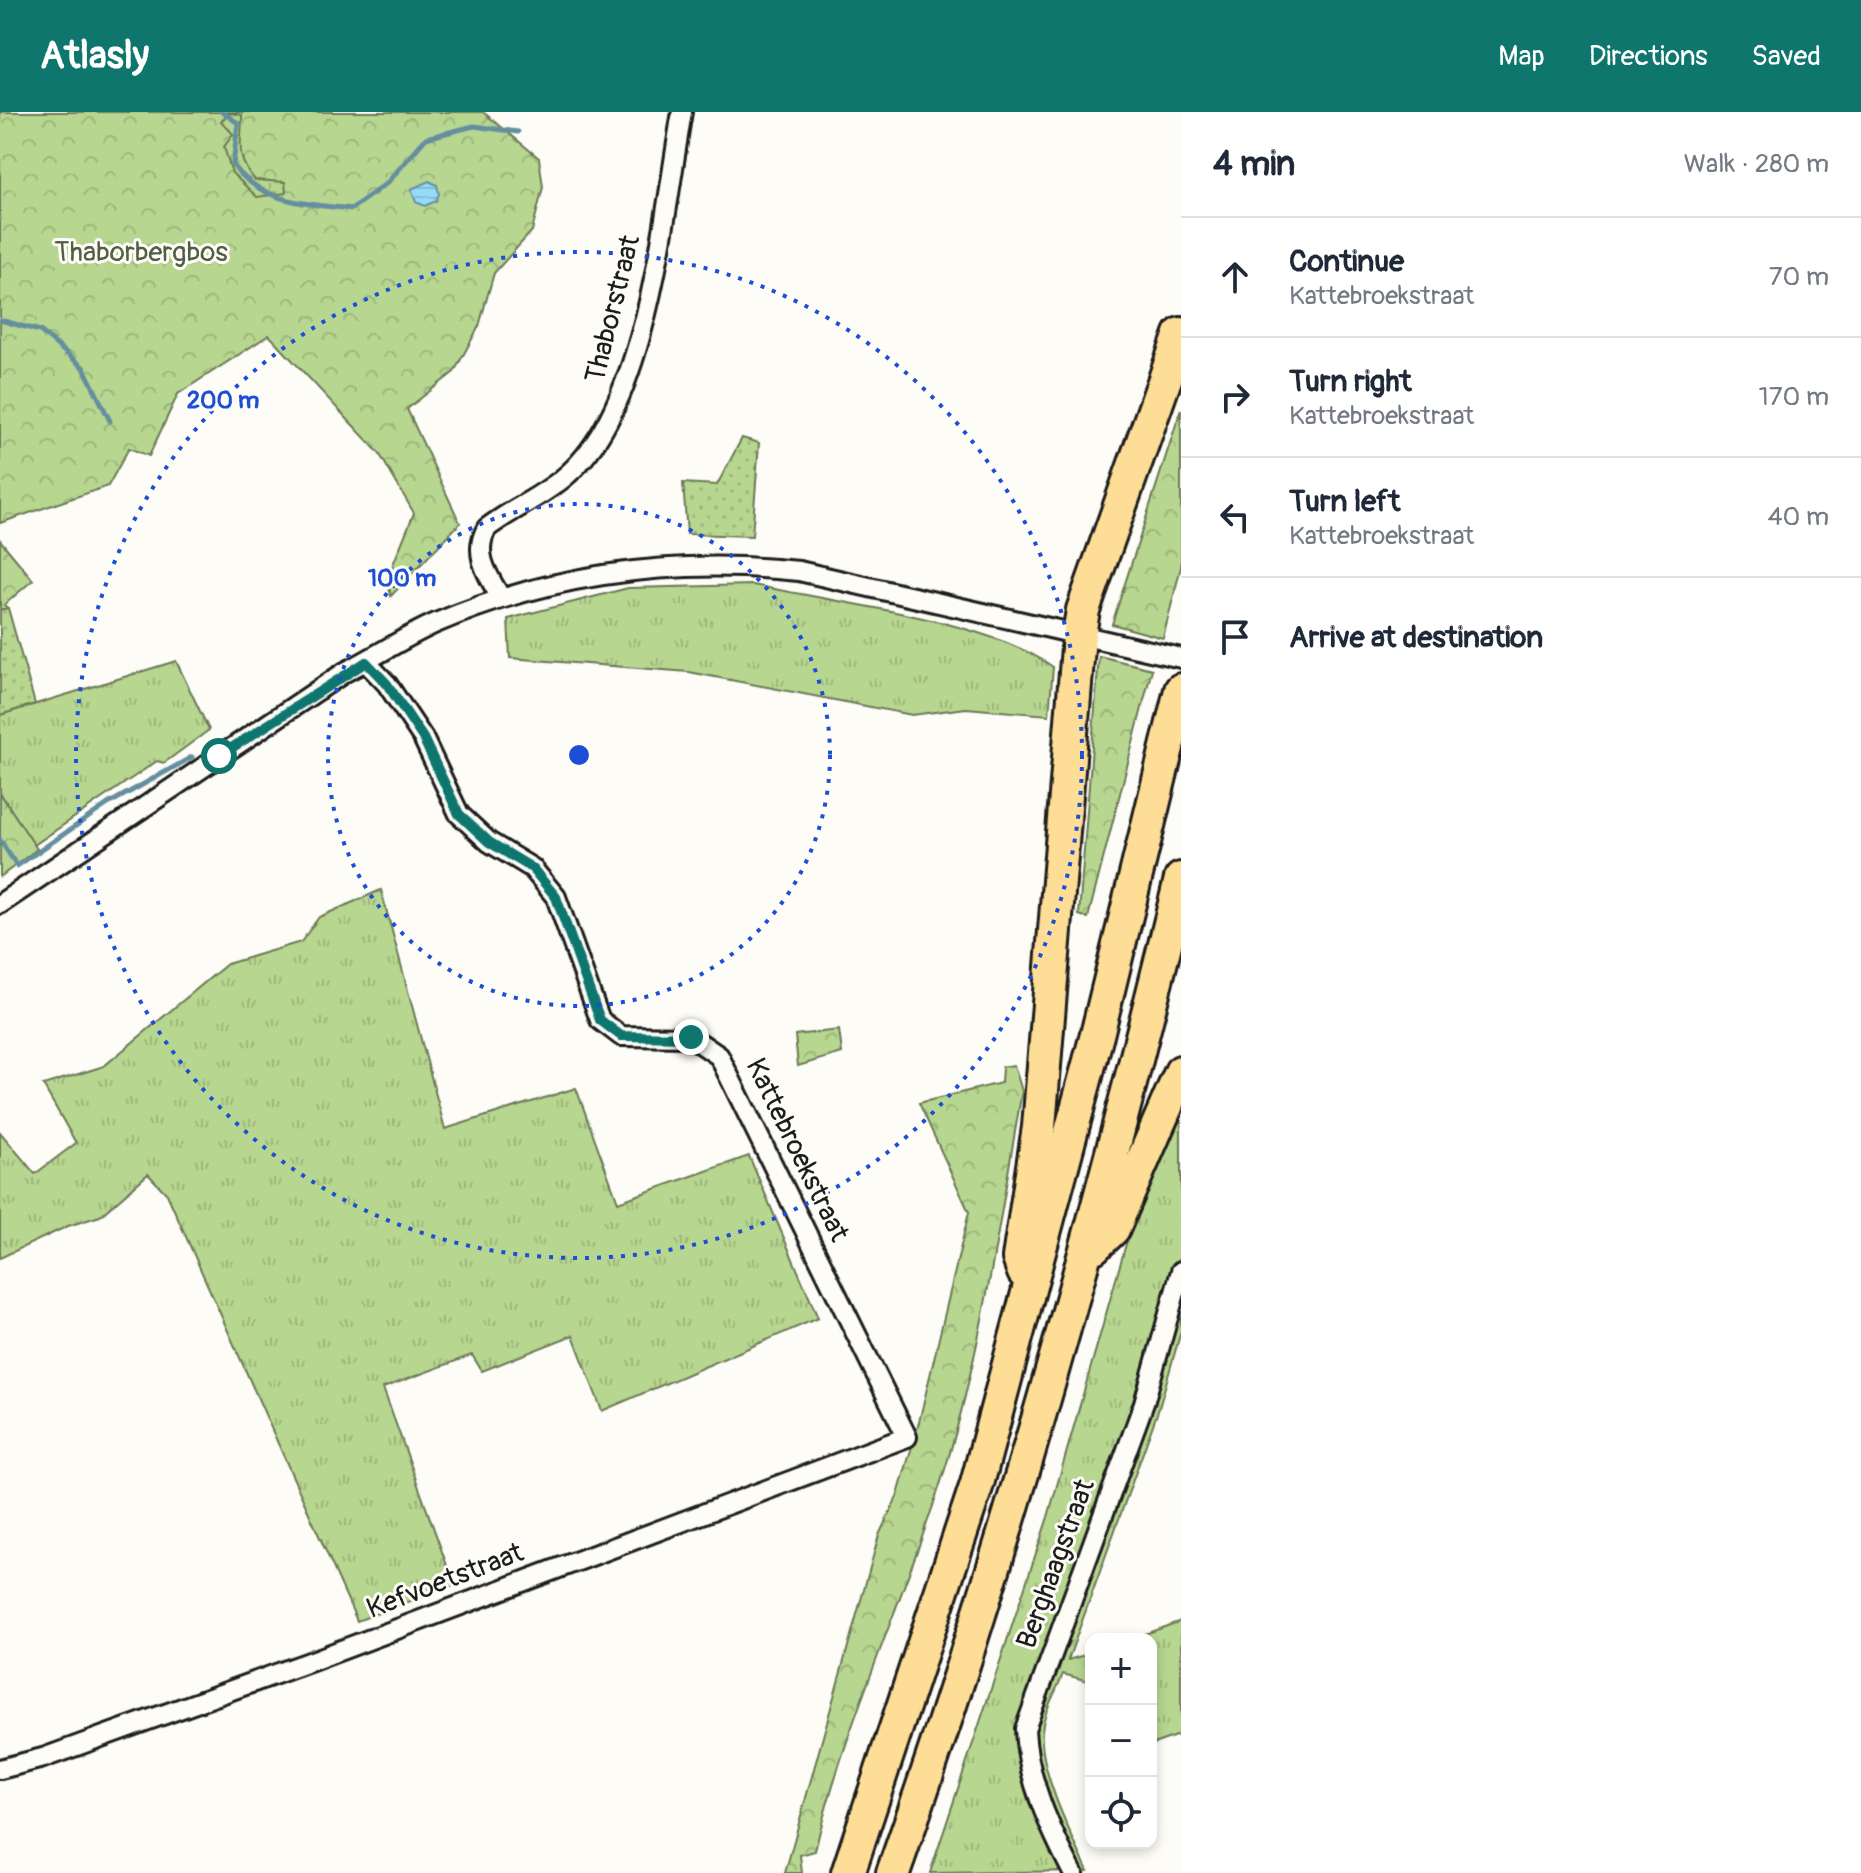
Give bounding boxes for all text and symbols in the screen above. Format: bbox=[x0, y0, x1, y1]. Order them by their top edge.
text: Atlasly bbox=[40, 32, 149, 80]
text: Map bbox=[1498, 39, 1545, 74]
text: Directions bbox=[1589, 39, 1708, 74]
text: Saved bbox=[1752, 39, 1821, 74]
text: 4 min bbox=[1213, 143, 1295, 186]
text: Walk · 280 m bbox=[1684, 148, 1829, 180]
street label: Thaborstraat bbox=[578, 231, 648, 386]
park label: Thaborbergbos bbox=[54, 235, 228, 270]
text: Continue bbox=[1289, 243, 1404, 280]
icon: ahead bbox=[1213, 255, 1257, 299]
text: 70 m bbox=[1769, 261, 1829, 293]
text: Kattebroekstraat bbox=[1289, 280, 1474, 312]
text: Turn right bbox=[1289, 363, 1412, 400]
icon: right bbox=[1213, 375, 1257, 419]
text: 170 m bbox=[1759, 381, 1829, 413]
text: 200 m bbox=[187, 386, 259, 415]
text: Kattebroekstraat bbox=[1289, 400, 1474, 432]
text: Turn left bbox=[1289, 483, 1400, 520]
icon: left bbox=[1213, 495, 1257, 539]
text: 40 m bbox=[1767, 501, 1829, 533]
text: Kattebroekstraat bbox=[1289, 520, 1474, 552]
text: 100 m bbox=[368, 564, 436, 593]
icon: arrive bbox=[1213, 615, 1257, 659]
text: Arrive at destination bbox=[1289, 619, 1543, 656]
route start bbox=[201, 738, 237, 774]
centre of rings bbox=[565, 741, 593, 769]
route end bbox=[673, 1019, 709, 1055]
street label: Kattebroekstraat bbox=[738, 1053, 857, 1248]
street label: Berghaagstraat bbox=[1009, 1474, 1103, 1653]
street label: Kefvoetstraat bbox=[362, 1535, 529, 1627]
map controls bbox=[1085, 1633, 1157, 1849]
button: + bbox=[1085, 1633, 1157, 1705]
button: − bbox=[1085, 1705, 1157, 1777]
button: locate bbox=[1085, 1777, 1157, 1849]

